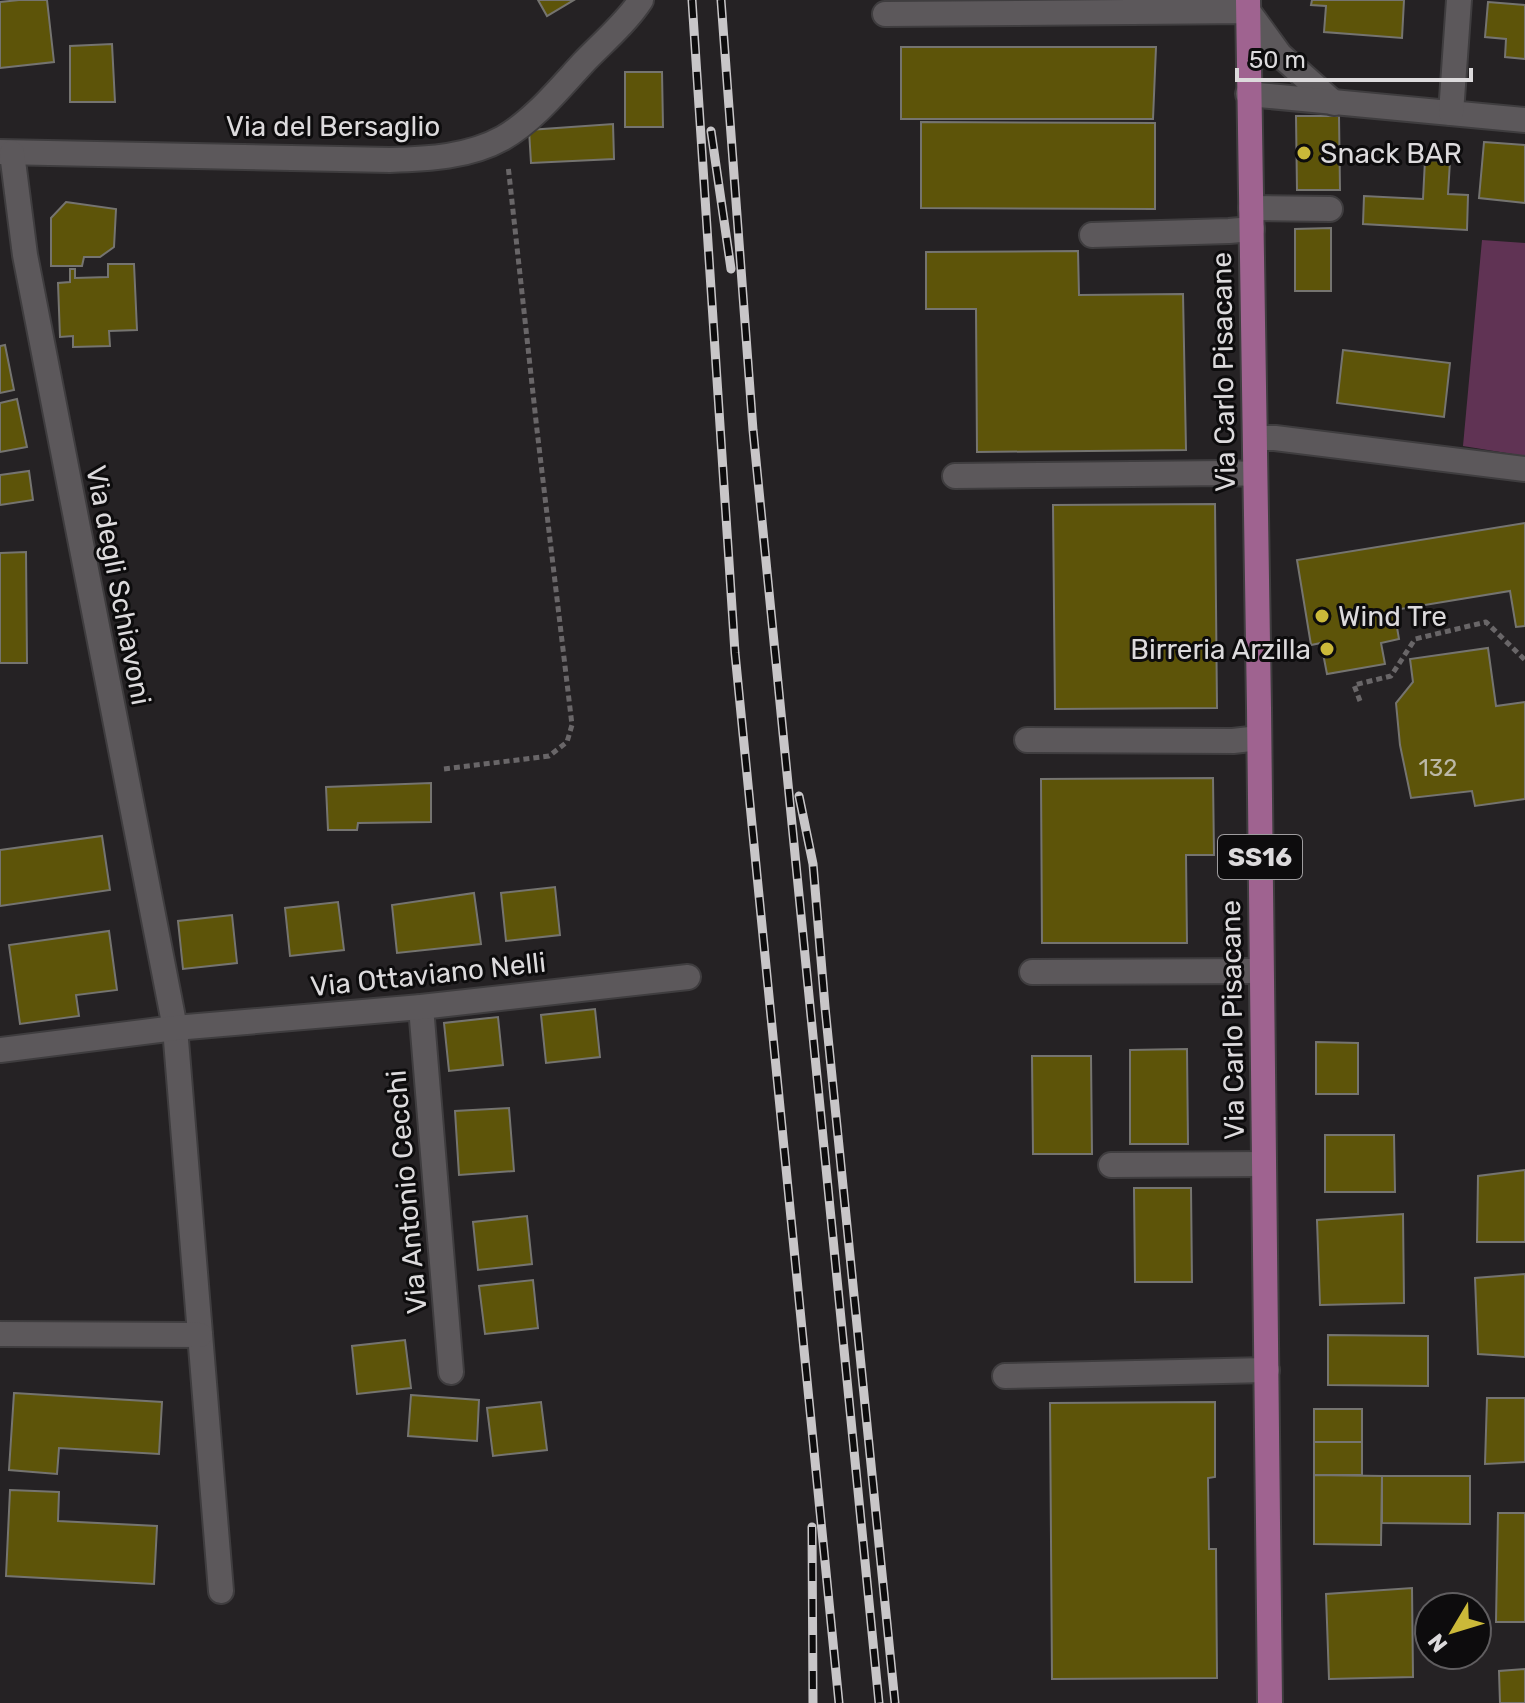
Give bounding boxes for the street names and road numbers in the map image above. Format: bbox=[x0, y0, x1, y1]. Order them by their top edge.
street label: Via del Bersaglio bbox=[226, 110, 440, 143]
street label: Via Carlo Pisacane bbox=[1205, 252, 1242, 492]
street label: Via degli Schiavoni bbox=[79, 462, 158, 708]
road number: SS16 bbox=[1218, 835, 1302, 879]
street label: Via Carlo Pisacane bbox=[1214, 900, 1251, 1140]
street label: Via Ottaviano Nelli bbox=[309, 946, 547, 1003]
street label: Via Antonio Cecchi bbox=[379, 1069, 434, 1315]

